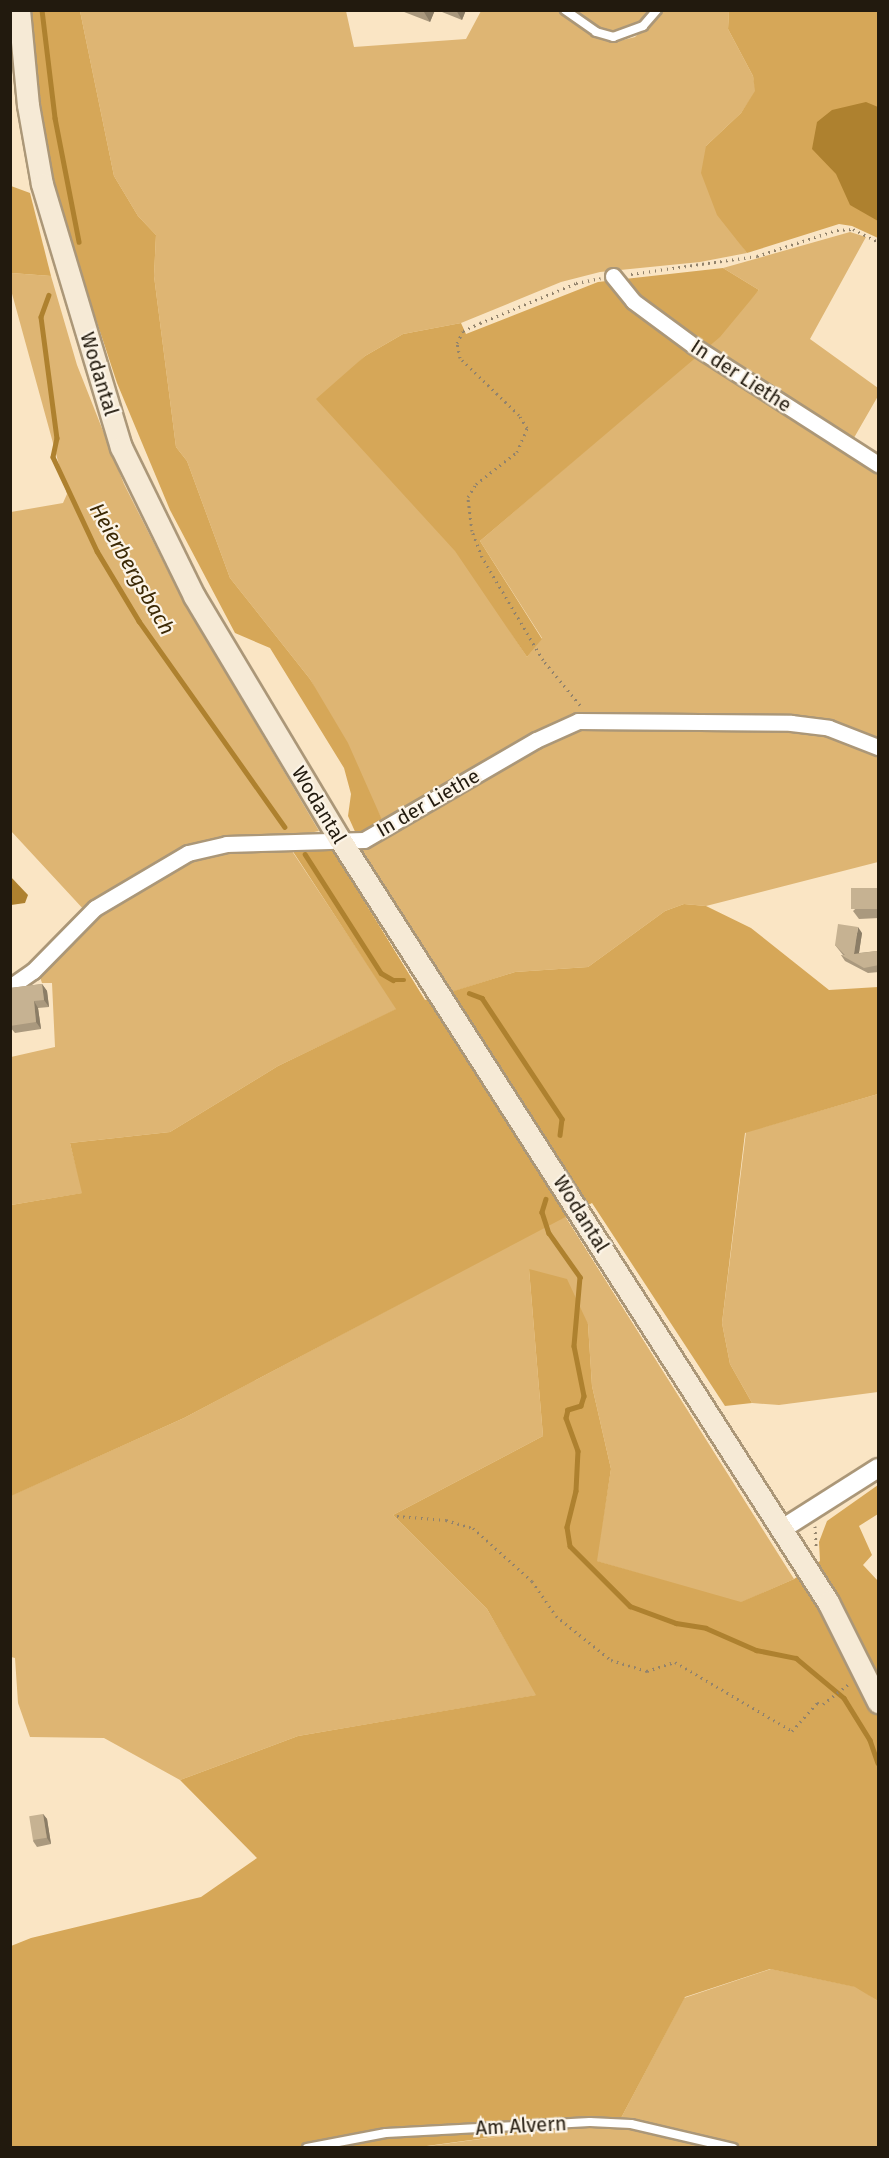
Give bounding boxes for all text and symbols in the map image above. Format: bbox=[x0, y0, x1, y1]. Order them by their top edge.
street label: Wodantal bbox=[75, 329, 123, 419]
street label: In der Liethe bbox=[686, 335, 796, 417]
water label: Heierbergsbach bbox=[84, 499, 180, 639]
street label: Wodantal bbox=[287, 762, 351, 848]
street label: In der Liethe bbox=[372, 764, 484, 842]
street label: Wodantal bbox=[548, 1171, 614, 1257]
street label: Am Alvern bbox=[475, 2112, 567, 2140]

